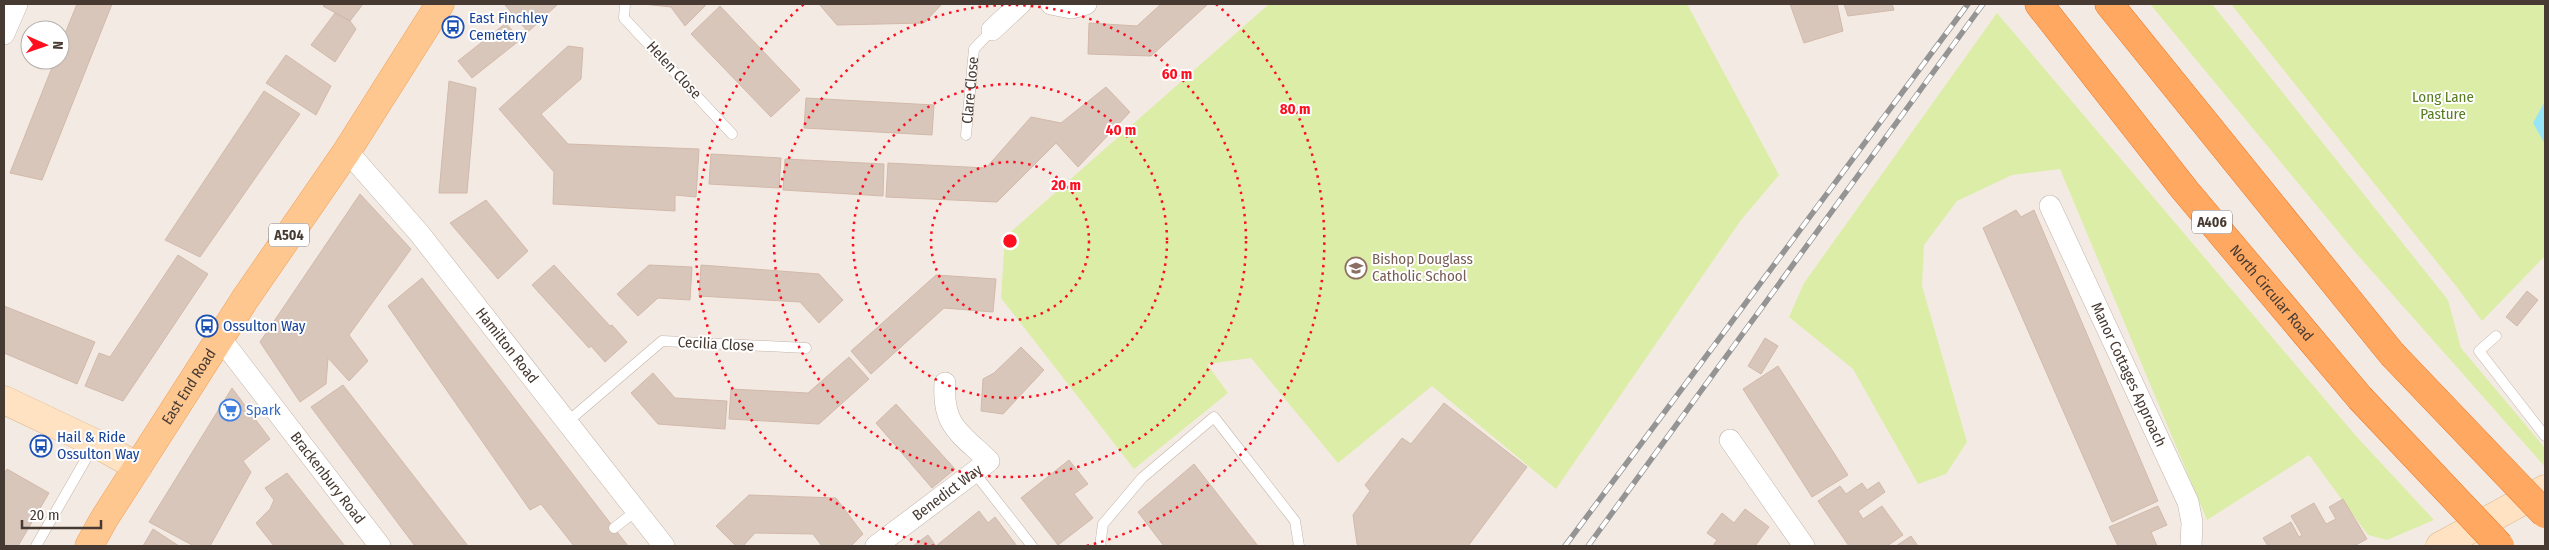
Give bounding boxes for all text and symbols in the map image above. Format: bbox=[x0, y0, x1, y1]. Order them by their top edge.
place label: East Finchley Cemetery bbox=[469, 9, 548, 44]
bus stop icon: East Finchley Cemetery bbox=[441, 15, 465, 39]
north arrow bbox=[20, 20, 70, 70]
street label: Helen Close bbox=[643, 37, 705, 103]
text: N bbox=[49, 41, 66, 50]
street label: Clare Close bbox=[958, 56, 982, 125]
text: 60 m bbox=[1162, 65, 1192, 83]
park label: Long Lane Pasture bbox=[2412, 88, 2474, 123]
text: 80 m bbox=[1280, 100, 1310, 118]
text: 40 m bbox=[1106, 121, 1136, 139]
text: 20 m bbox=[1050, 176, 1081, 194]
road number: A406 bbox=[2192, 210, 2232, 233]
road number: A504 bbox=[269, 224, 309, 246]
centre of rings bbox=[1001, 232, 1019, 250]
street label: North Circular Road bbox=[2226, 241, 2317, 345]
place label: Bishop Douglass Catholic School bbox=[1372, 250, 1473, 285]
school or university icon: Bishop Douglass Catholic School bbox=[1344, 256, 1368, 280]
street label: Manor Cottages Approach bbox=[2087, 300, 2170, 450]
street label: Hamilton Road bbox=[472, 304, 542, 387]
bus stop icon: Ossulton Way bbox=[195, 314, 219, 338]
place label: Ossulton Way bbox=[223, 317, 306, 335]
street label: Cecilia Close bbox=[677, 333, 755, 355]
street label: East End Road bbox=[158, 345, 220, 428]
supermarket icon: Spark bbox=[218, 398, 242, 422]
place label: Spark bbox=[246, 401, 281, 419]
place label: Hail & Ride Ossulton Way bbox=[57, 428, 140, 463]
street label: Brackenbury Road bbox=[287, 428, 369, 527]
bus stop icon: Hail & Ride Ossulton Way bbox=[29, 434, 53, 458]
street label: Benedict Way bbox=[909, 460, 986, 524]
scale bar bbox=[22, 498, 101, 530]
text: 20 m bbox=[30, 506, 60, 524]

